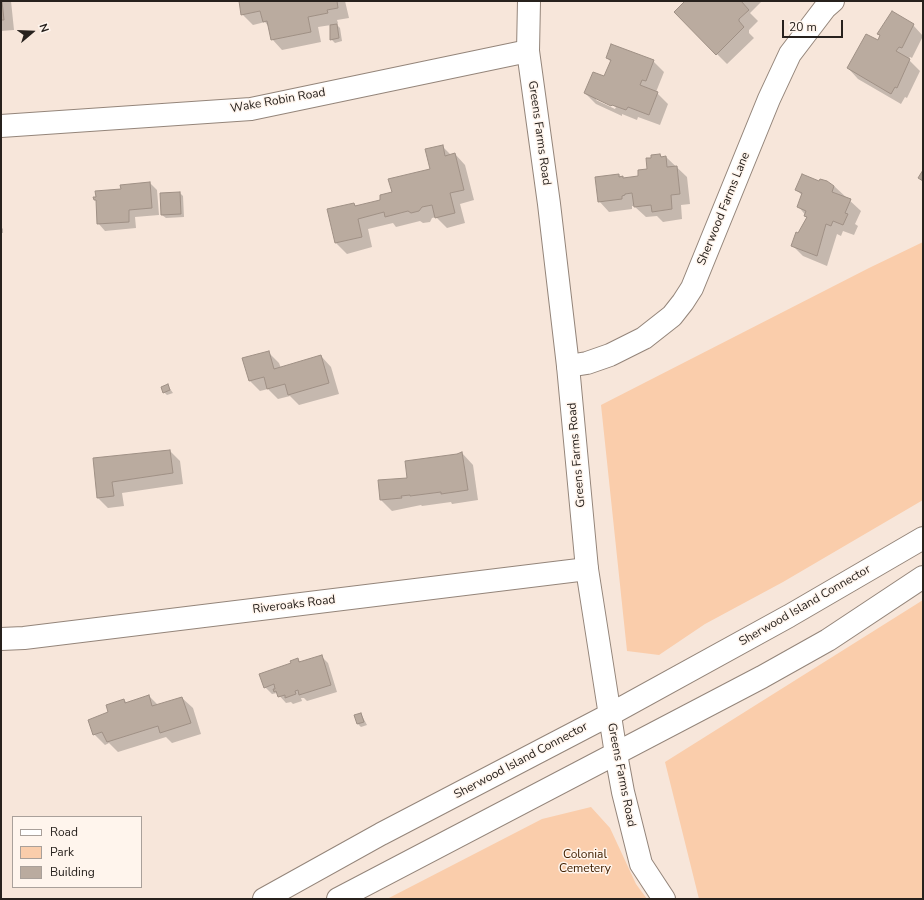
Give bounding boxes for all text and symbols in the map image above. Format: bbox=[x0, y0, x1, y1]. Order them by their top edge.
north arrow bbox=[12, 12, 52, 52]
scale bar bbox=[784, 12, 845, 38]
text: 20 m bbox=[789, 19, 817, 35]
text: N bbox=[35, 22, 52, 34]
street label: Greens Farms Road bbox=[525, 80, 553, 186]
street label: Wake Robin Road bbox=[229, 86, 327, 116]
street label: Sherwood Farms Lane bbox=[695, 150, 753, 268]
street label: Greens Farms Road bbox=[565, 402, 589, 508]
street label: Sherwood Island Connector bbox=[737, 562, 873, 650]
street label: Riveroaks Road bbox=[252, 593, 336, 617]
street label: Sherwood Island Connector bbox=[452, 720, 590, 802]
street label: Greens Farms Road bbox=[604, 722, 638, 828]
legend bbox=[12, 816, 142, 888]
text: Road bbox=[50, 824, 78, 840]
text: Park bbox=[50, 844, 74, 860]
park label: Colonial Cemetery bbox=[559, 848, 611, 876]
text: Building bbox=[50, 864, 95, 880]

